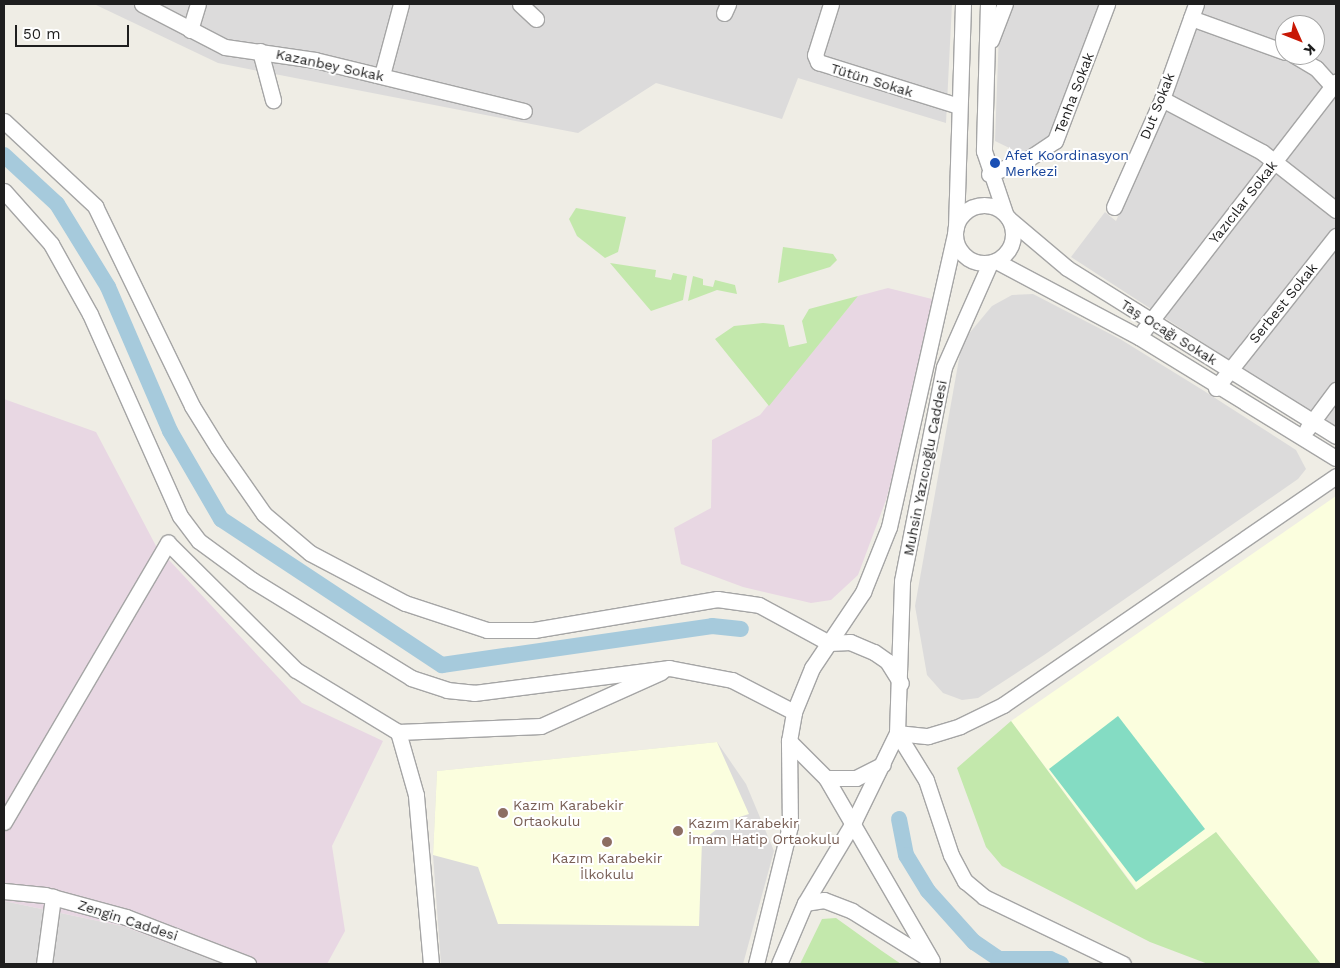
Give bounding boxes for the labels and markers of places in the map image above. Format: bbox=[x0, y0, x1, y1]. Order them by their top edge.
place label: Afet Koordinasyon Merkezi bbox=[1005, 147, 1129, 180]
marker: Afet Koordinasyon Merkezi bbox=[989, 157, 1001, 169]
place label: Kazım Karabekir Ortaokulu bbox=[513, 797, 624, 830]
marker: Kazım Karabekir Ortaokulu bbox=[497, 807, 509, 819]
place label: Kazım Karabekir İmam Hatip Ortaokulu bbox=[688, 815, 840, 848]
marker: Kazım Karabekir İmam Hatip Ortaokulu bbox=[672, 825, 684, 837]
marker: Kazım Karabekir İlkokulu bbox=[601, 836, 613, 848]
place label: Kazım Karabekir İlkokulu bbox=[552, 850, 662, 882]

